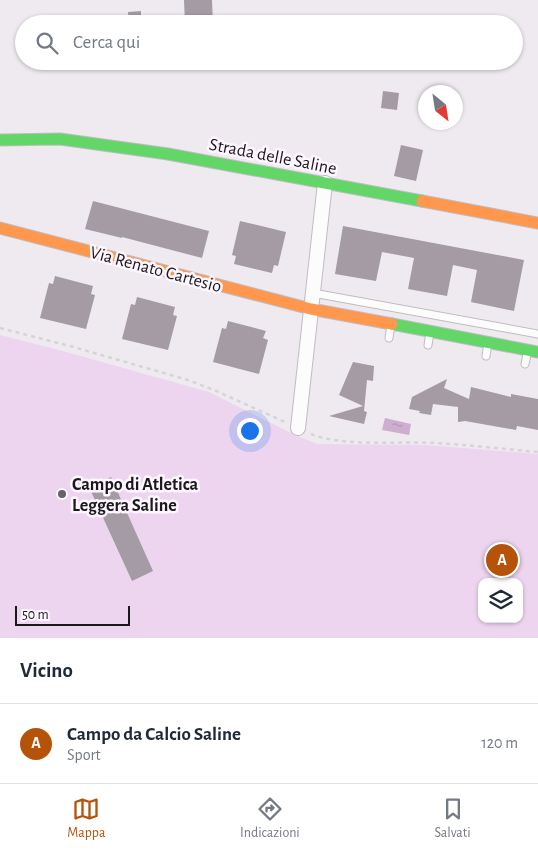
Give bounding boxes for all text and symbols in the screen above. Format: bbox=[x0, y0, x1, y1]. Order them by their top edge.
search box bbox=[15, 15, 523, 70]
icon: search bbox=[33, 29, 61, 57]
text: Cerca qui bbox=[73, 33, 140, 52]
north arrow bbox=[418, 85, 463, 130]
street label: Strada delle Saline bbox=[208, 136, 338, 178]
street label: Via Renato Cartesio bbox=[88, 244, 224, 296]
your location bbox=[237, 418, 263, 444]
place label: Campo di Atletica Leggera Saline bbox=[72, 476, 198, 515]
marker: Campo di Atletica Leggera Saline bbox=[56, 488, 68, 500]
pin: A bbox=[486, 541, 518, 579]
map controls bbox=[478, 578, 523, 623]
button: layers bbox=[478, 578, 523, 623]
scale bar bbox=[15, 603, 130, 626]
text: 50 m bbox=[22, 608, 49, 622]
text: Vicino bbox=[20, 660, 73, 681]
text: Campo da Calcio Saline bbox=[67, 725, 241, 744]
text: A bbox=[31, 735, 41, 751]
text: 120 m bbox=[481, 735, 518, 751]
text: Sport bbox=[67, 747, 101, 763]
tab: Mappa bbox=[67, 795, 105, 842]
tab: Indicazioni bbox=[240, 795, 300, 842]
tab: Salvati bbox=[434, 795, 471, 842]

